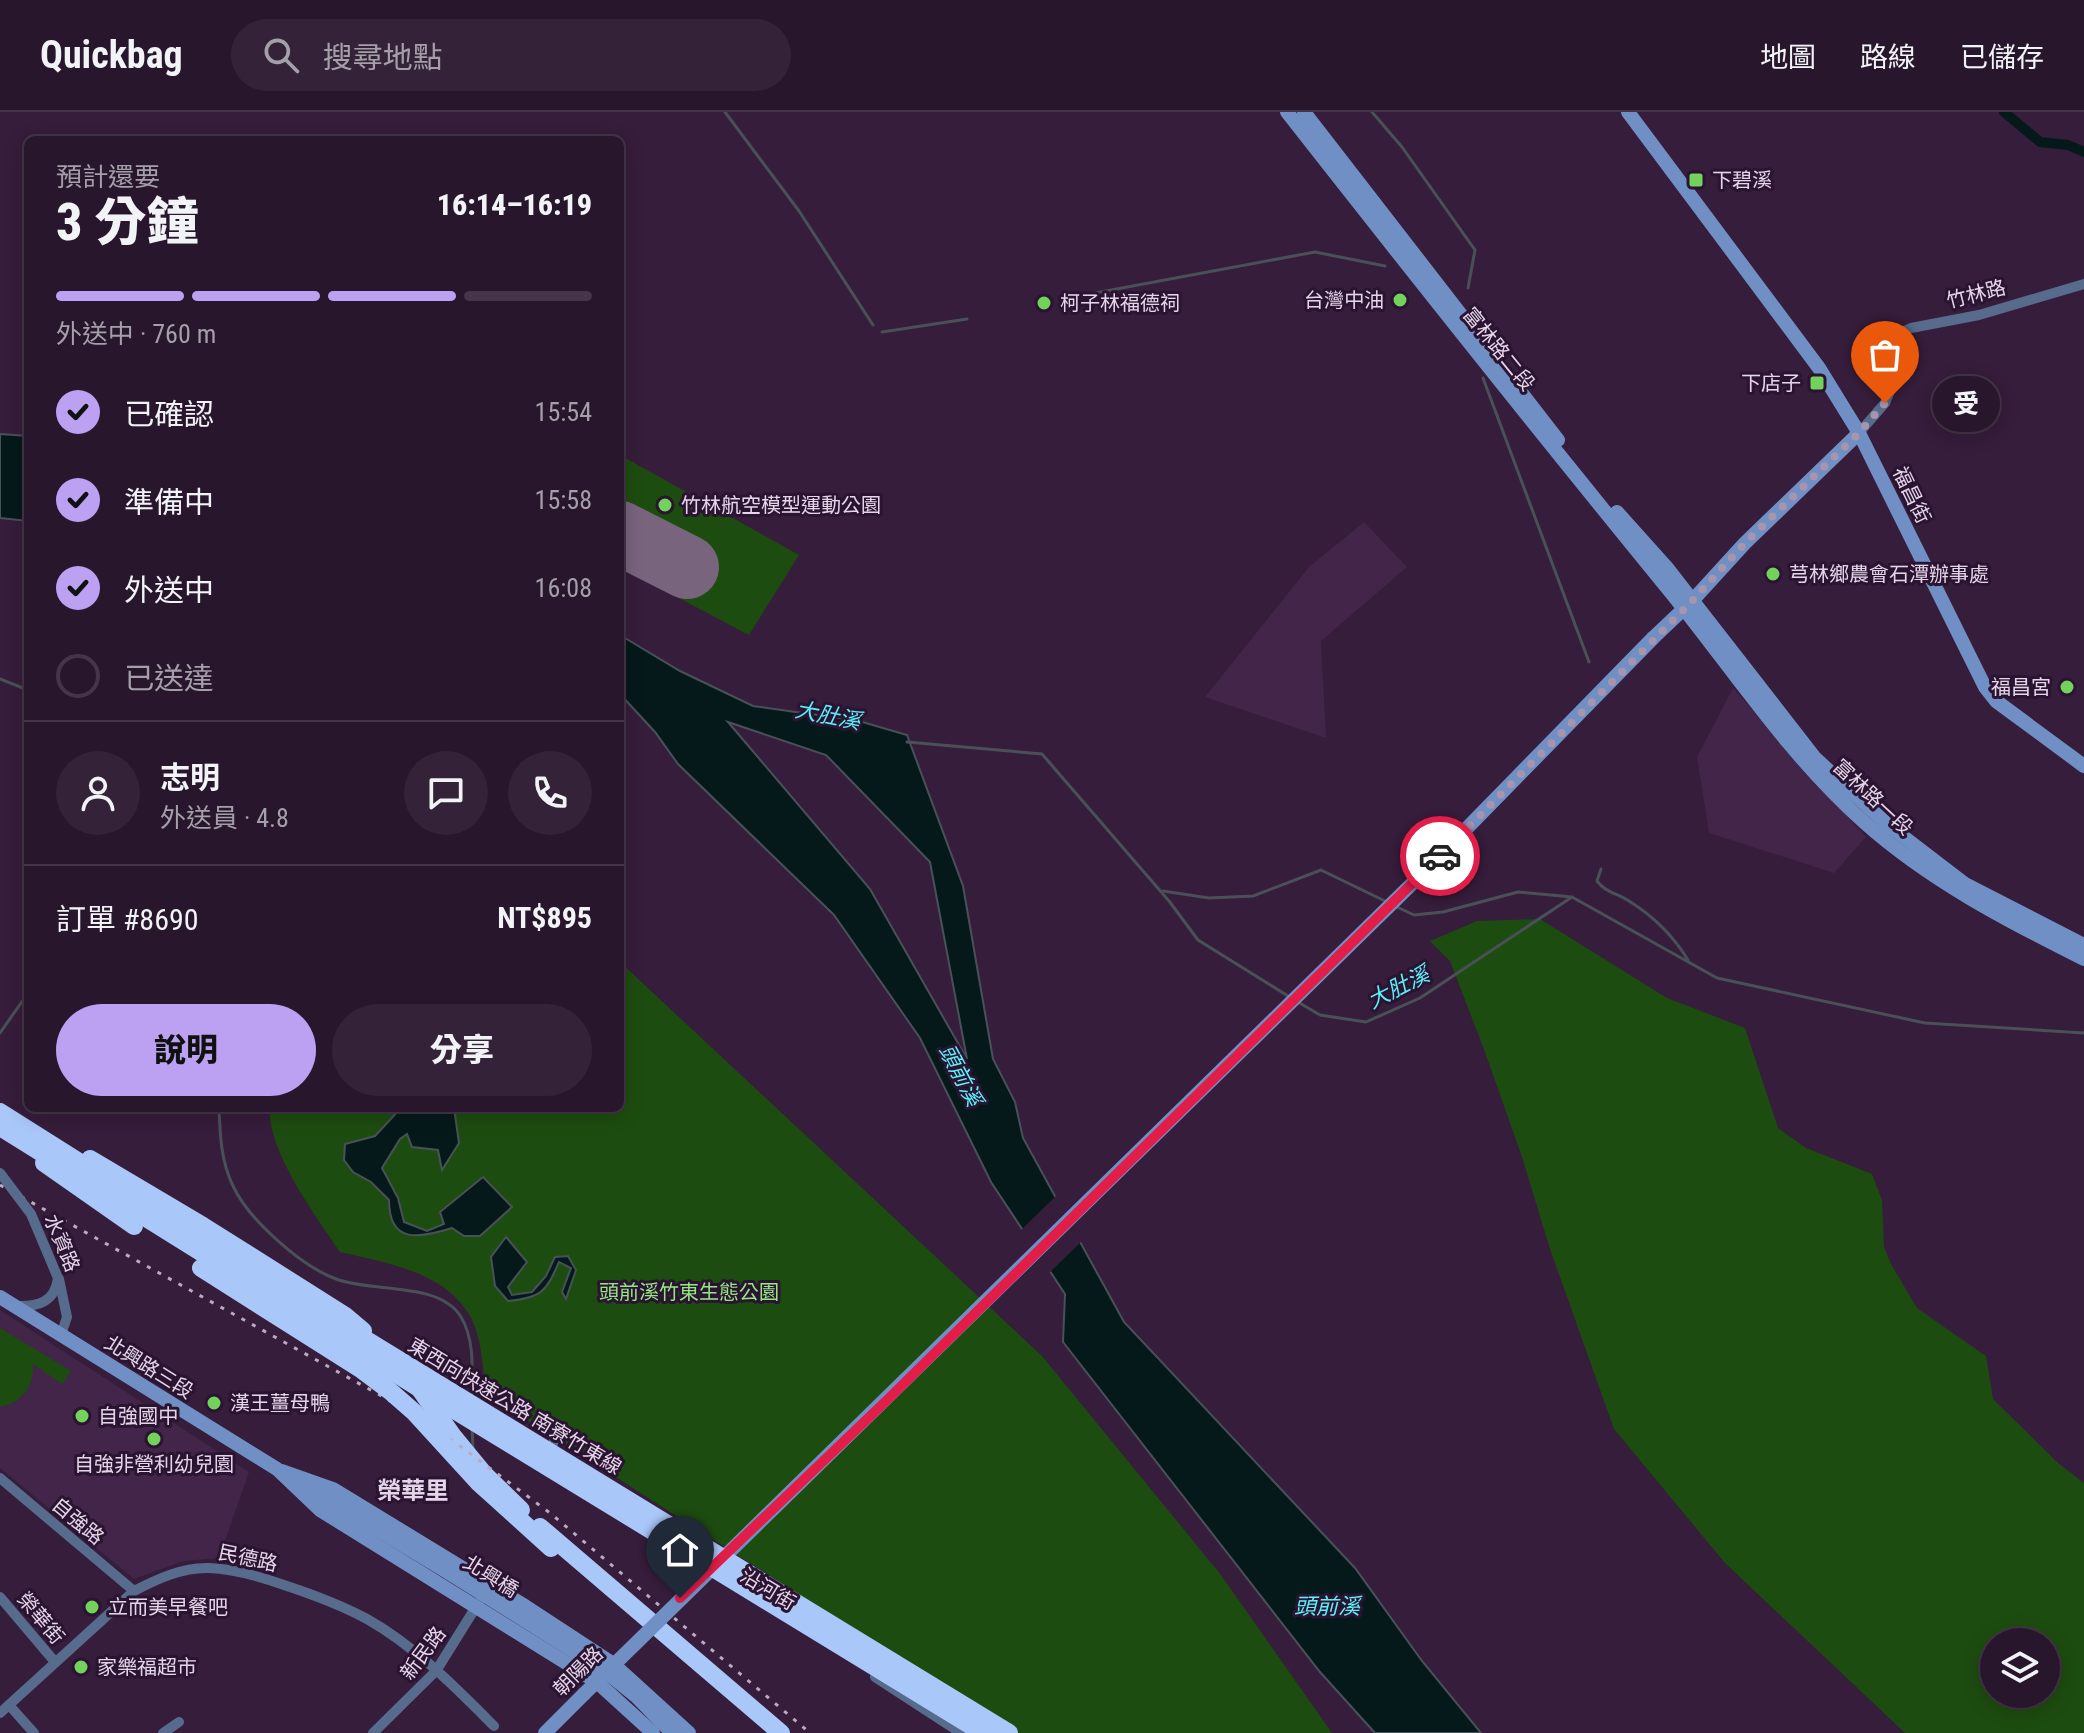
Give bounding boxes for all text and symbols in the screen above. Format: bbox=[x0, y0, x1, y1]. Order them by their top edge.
search box bbox=[231, 19, 791, 91]
text: Quickbag bbox=[40, 33, 183, 77]
icon: search bbox=[259, 33, 303, 77]
text: 搜尋地點 bbox=[323, 40, 443, 75]
text: 地圖 bbox=[1760, 41, 1816, 74]
text: 路線 bbox=[1860, 41, 1916, 74]
text: 已儲存 bbox=[1960, 41, 2044, 74]
text: 預計還要 bbox=[56, 162, 160, 192]
place label: 下碧溪 bbox=[1712, 168, 1772, 192]
marker: 下碧溪 bbox=[1687, 171, 1705, 189]
text: 16:14–16:19 bbox=[437, 187, 592, 222]
text: 3 分鐘 bbox=[56, 192, 198, 253]
street label: 竹林路 bbox=[1944, 275, 2008, 313]
place label: 台灣中油 bbox=[1304, 288, 1384, 312]
place label: 柯子林福德祠 bbox=[1060, 291, 1180, 315]
marker: 台灣中油 bbox=[1391, 291, 1409, 309]
marker: 柯子林福德祠 bbox=[1035, 294, 1053, 312]
street label: 富林路二段 bbox=[1458, 303, 1540, 395]
text: 外送中 · 760 m bbox=[56, 319, 216, 349]
pin bbox=[1851, 321, 1919, 403]
icon: bag bbox=[1863, 333, 1907, 377]
place label: 下店子 bbox=[1741, 371, 1801, 395]
marker: 下店子 bbox=[1808, 374, 1826, 392]
callout: 受 bbox=[1933, 375, 2001, 431]
text: 受 bbox=[1953, 389, 1979, 419]
icon: check bbox=[56, 390, 100, 434]
text: 已確認 bbox=[124, 397, 214, 432]
text: 15:54 bbox=[535, 397, 592, 427]
street label: 福昌街 bbox=[1888, 463, 1936, 527]
icon: check bbox=[56, 478, 100, 522]
text: 準備中 bbox=[124, 485, 214, 520]
text: 15:58 bbox=[535, 485, 592, 515]
place label: 竹林航空模型運動公園 bbox=[681, 493, 881, 517]
marker: 竹林航空模型運動公園 bbox=[656, 496, 674, 514]
place label: 芎林鄉農會石潭辦事處 bbox=[1789, 562, 1989, 586]
marker: 芎林鄉農會石潭辦事處 bbox=[1764, 565, 1782, 583]
icon: check bbox=[56, 566, 100, 610]
text: 外送中 bbox=[124, 573, 214, 608]
text: 16:08 bbox=[535, 573, 592, 603]
text: 已送達 bbox=[124, 661, 214, 696]
place label: 福昌宮 bbox=[1991, 675, 2051, 699]
marker: 福昌宮 bbox=[2058, 678, 2076, 696]
water label: 大肚溪 bbox=[793, 697, 866, 735]
button: person bbox=[56, 751, 140, 835]
button: chat bbox=[404, 751, 488, 835]
button: phone bbox=[508, 751, 592, 835]
street label: 富林路一段 bbox=[1828, 754, 1918, 840]
text: 志明 bbox=[160, 760, 220, 795]
text: 外送員 · 4.8 bbox=[160, 803, 289, 833]
courier bbox=[1400, 816, 1480, 896]
icon: car bbox=[1418, 834, 1462, 878]
text: NT$895 bbox=[497, 900, 592, 935]
text: 訂單 #8690 bbox=[56, 902, 199, 937]
water label: 大肚溪 bbox=[1363, 960, 1436, 1014]
button: 說明 bbox=[56, 1004, 316, 1096]
button: 分享 bbox=[332, 1004, 592, 1096]
water label: 頭前溪 bbox=[934, 1040, 988, 1113]
street label: 水資路 bbox=[39, 1211, 85, 1275]
park label: 頭前溪竹東生態公園 bbox=[599, 1280, 779, 1304]
street label: 北興路三段 bbox=[100, 1330, 198, 1404]
street label: 東西向快速公路 南寮竹東線 bbox=[404, 1333, 626, 1479]
place label: 漢王薑母鴨 bbox=[230, 1391, 330, 1415]
marker: 漢王薑母鴨 bbox=[205, 1394, 223, 1412]
place label: 自強國中 bbox=[98, 1404, 178, 1428]
marker: 自強國中 bbox=[73, 1407, 91, 1425]
marker: 自強非營利幼兒園 bbox=[145, 1430, 163, 1448]
place label: 自強非營利幼兒園 bbox=[74, 1452, 234, 1476]
district label: 榮華里 bbox=[377, 1477, 449, 1505]
street label: 自強路 bbox=[47, 1493, 109, 1549]
pin bbox=[646, 1516, 714, 1598]
icon: home bbox=[658, 1528, 702, 1572]
street label: 民德路 bbox=[216, 1540, 280, 1576]
street label: 北興橋 bbox=[459, 1550, 523, 1602]
street label: 沿河街 bbox=[736, 1563, 800, 1615]
street label: 榮華街 bbox=[13, 1587, 69, 1649]
water label: 頭前溪 bbox=[1294, 1594, 1363, 1619]
place label: 立而美早餐吧 bbox=[108, 1595, 228, 1619]
marker: 立而美早餐吧 bbox=[83, 1598, 101, 1616]
street label: 新民路 bbox=[395, 1622, 451, 1684]
map controls bbox=[1980, 1628, 2060, 1708]
button: layers bbox=[1980, 1628, 2060, 1708]
street label: 朝陽路 bbox=[548, 1641, 608, 1701]
place label: 家樂福超市 bbox=[97, 1655, 197, 1679]
marker: 家樂福超市 bbox=[72, 1658, 90, 1676]

